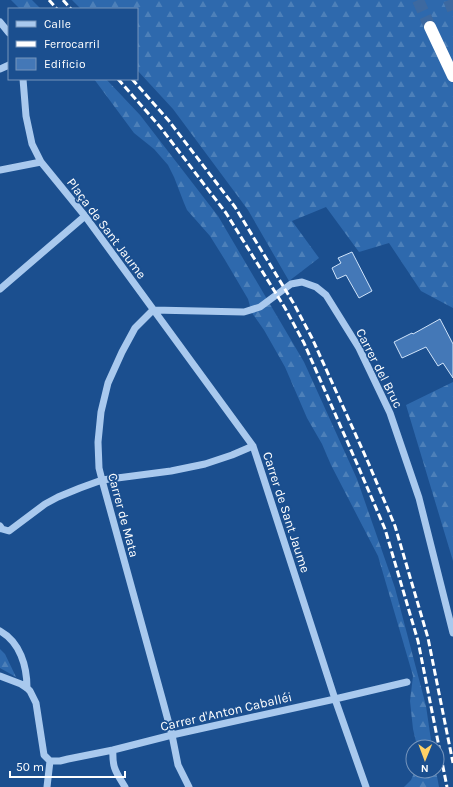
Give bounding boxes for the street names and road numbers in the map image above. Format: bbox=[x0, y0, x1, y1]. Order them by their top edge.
street label: Plaça de Sant Jaume bbox=[64, 175, 150, 282]
street label: Carrer del Bruc bbox=[353, 326, 406, 411]
street label: Carrer de Sant Jaume bbox=[260, 450, 313, 575]
street label: Carrer de Mata bbox=[105, 471, 142, 559]
street label: Carrer d'Anton Caballéi bbox=[159, 689, 293, 734]

